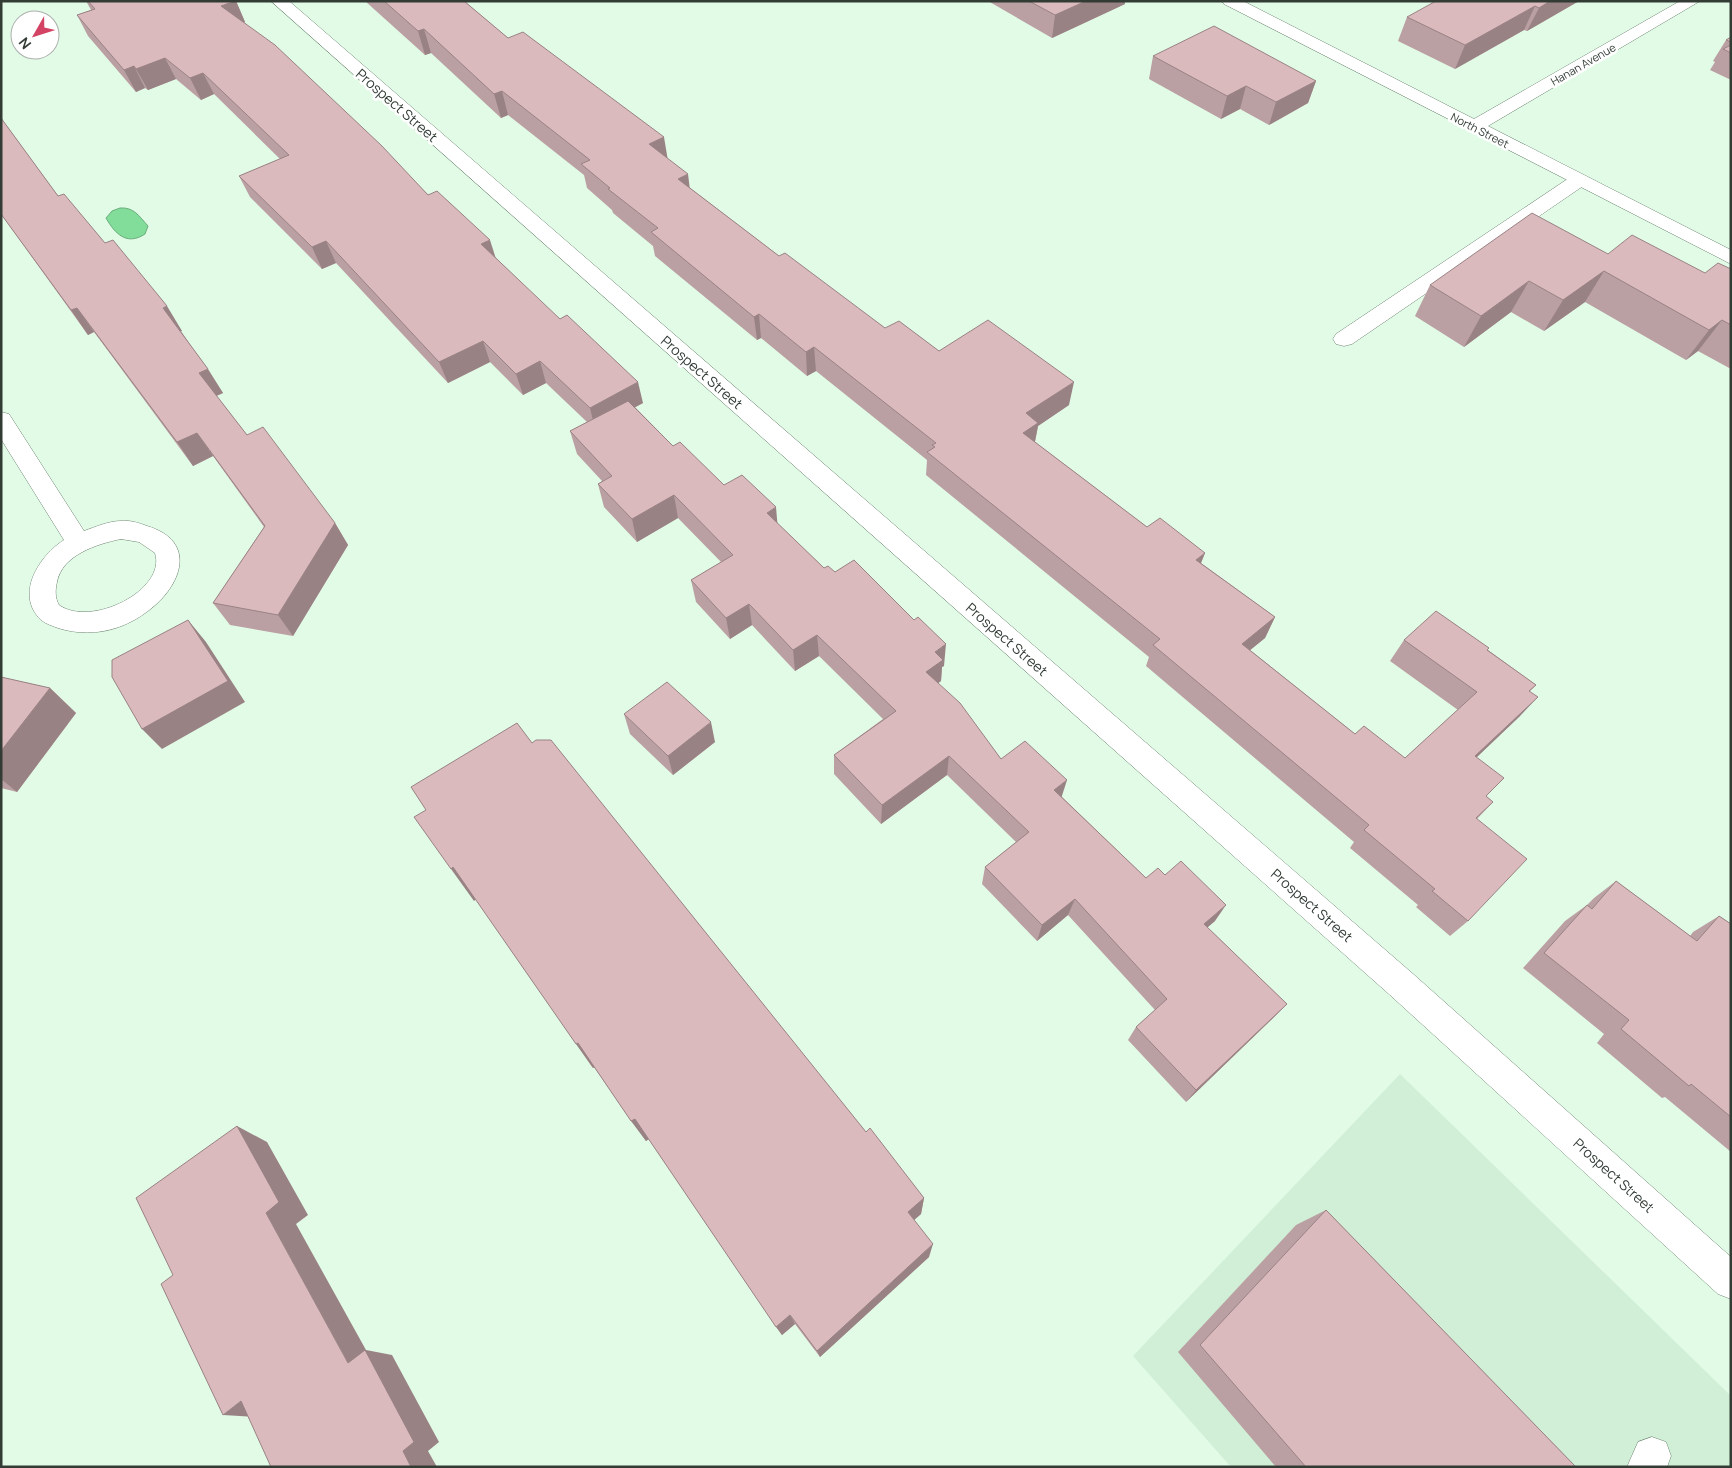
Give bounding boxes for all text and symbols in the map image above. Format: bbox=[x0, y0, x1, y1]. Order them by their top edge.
north arrow bbox=[10, 10, 60, 60]
text: N bbox=[14, 34, 35, 53]
street label: Hanan Avenue bbox=[1548, 39, 1619, 89]
street label: Prospect Street bbox=[352, 64, 442, 146]
street label: North Street bbox=[1448, 109, 1512, 151]
street label: Prospect Street bbox=[657, 331, 747, 413]
street label: Prospect Street bbox=[962, 598, 1052, 680]
street label: Prospect Street bbox=[1267, 864, 1357, 946]
street label: Prospect Street bbox=[1569, 1134, 1659, 1217]

